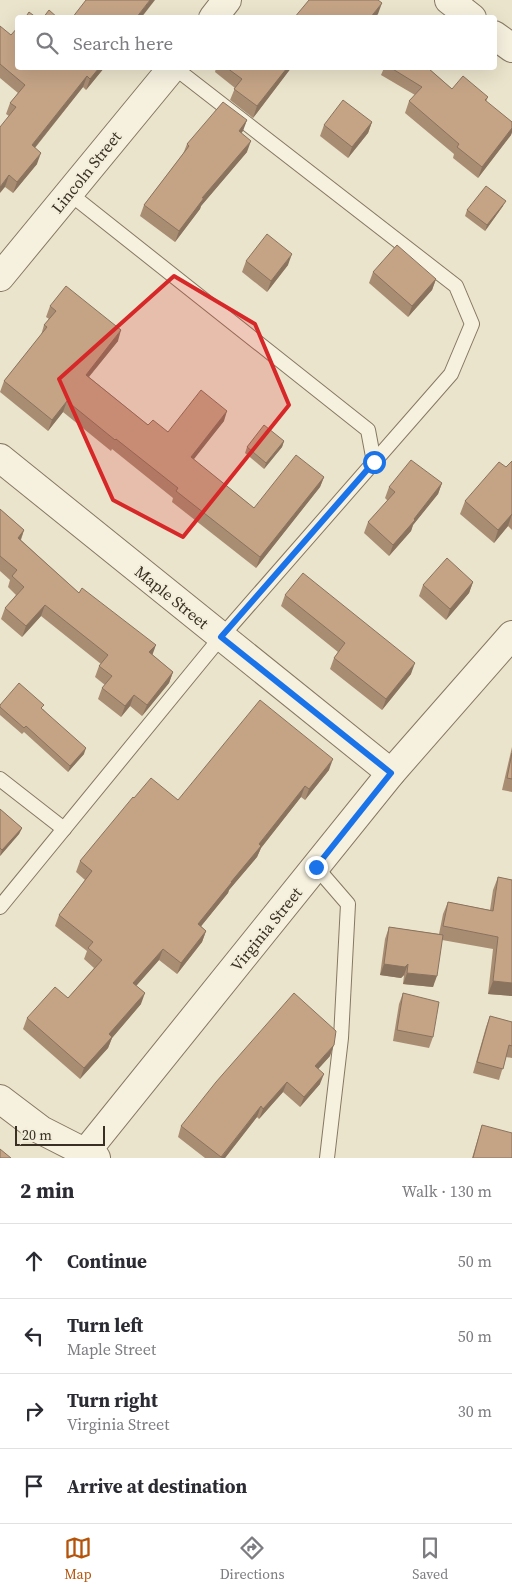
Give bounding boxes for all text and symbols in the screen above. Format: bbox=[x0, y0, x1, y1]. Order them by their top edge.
search box bbox=[15, 15, 497, 70]
icon: search bbox=[33, 29, 61, 57]
text: Search here bbox=[73, 30, 173, 56]
street label: Lincoln Street bbox=[46, 126, 127, 218]
route start bbox=[363, 451, 386, 474]
street label: Maple Street bbox=[130, 560, 214, 634]
route end bbox=[305, 856, 328, 879]
street label: Virginia Street bbox=[225, 882, 307, 976]
scale bar bbox=[15, 1123, 105, 1146]
text: 20 m bbox=[22, 1125, 52, 1145]
text: 2 min bbox=[20, 1176, 75, 1205]
text: Walk · 130 m bbox=[402, 1180, 492, 1202]
icon: ahead bbox=[20, 1247, 48, 1275]
text: Continue bbox=[67, 1248, 147, 1274]
text: 50 m bbox=[458, 1250, 492, 1272]
text: Turn left bbox=[67, 1312, 143, 1338]
icon: left bbox=[20, 1322, 48, 1350]
text: 50 m bbox=[458, 1325, 492, 1347]
text: Maple Street bbox=[67, 1338, 156, 1360]
text: Turn right bbox=[67, 1387, 158, 1413]
icon: right bbox=[20, 1397, 48, 1425]
text: 30 m bbox=[458, 1400, 492, 1422]
text: Virginia Street bbox=[67, 1413, 169, 1435]
icon: arrive bbox=[20, 1472, 48, 1500]
text: Arrive at destination bbox=[67, 1473, 247, 1499]
tab: Map bbox=[64, 1534, 92, 1584]
tab: Directions bbox=[220, 1534, 284, 1584]
tab: Saved bbox=[412, 1534, 448, 1584]

